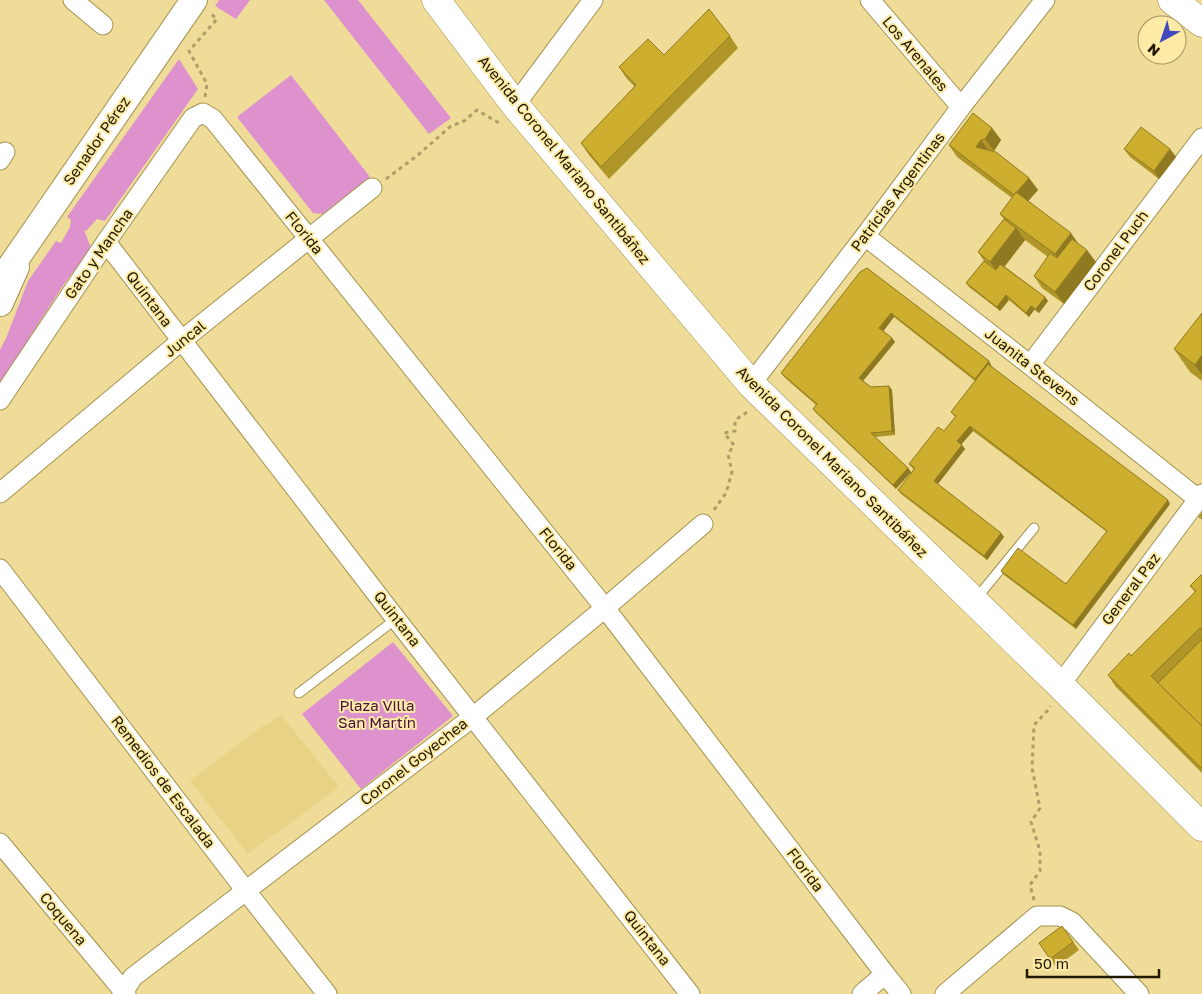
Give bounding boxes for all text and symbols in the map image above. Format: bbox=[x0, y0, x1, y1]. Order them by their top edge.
street label: Los Arenales bbox=[879, 12, 952, 95]
north arrow bbox=[1137, 15, 1187, 65]
text: N bbox=[1144, 40, 1163, 60]
street label: Avenida Coronel Mariano Santibáñez bbox=[475, 51, 655, 268]
street label: Senador Pérez bbox=[59, 92, 134, 188]
street label: Patricias Argentinas bbox=[846, 128, 948, 255]
street label: Gato y Mancha bbox=[60, 205, 136, 302]
street label: Coronel Puch bbox=[1079, 206, 1151, 294]
street label: Florida bbox=[282, 207, 328, 258]
street label: Quintana bbox=[123, 267, 177, 330]
street label: Juncal bbox=[160, 316, 209, 360]
street label: Juanita Stevens bbox=[982, 324, 1084, 409]
street label: Avenida Coronel Mariano Santibáñez bbox=[733, 362, 932, 561]
street label: Florida bbox=[536, 523, 582, 574]
street label: General Paz bbox=[1097, 548, 1163, 628]
street label: Quintana bbox=[371, 587, 425, 650]
park label: Plaza Villa San Martín bbox=[338, 696, 416, 731]
street label: Remedios de Escalada bbox=[108, 712, 219, 851]
street label: Coronel Goyechea bbox=[356, 714, 471, 809]
street label: Florida bbox=[784, 844, 828, 895]
street label: Coquena bbox=[36, 888, 91, 949]
street label: Quintana bbox=[621, 906, 675, 969]
scale bar bbox=[1027, 946, 1160, 978]
text: 50 m bbox=[1034, 954, 1069, 972]

